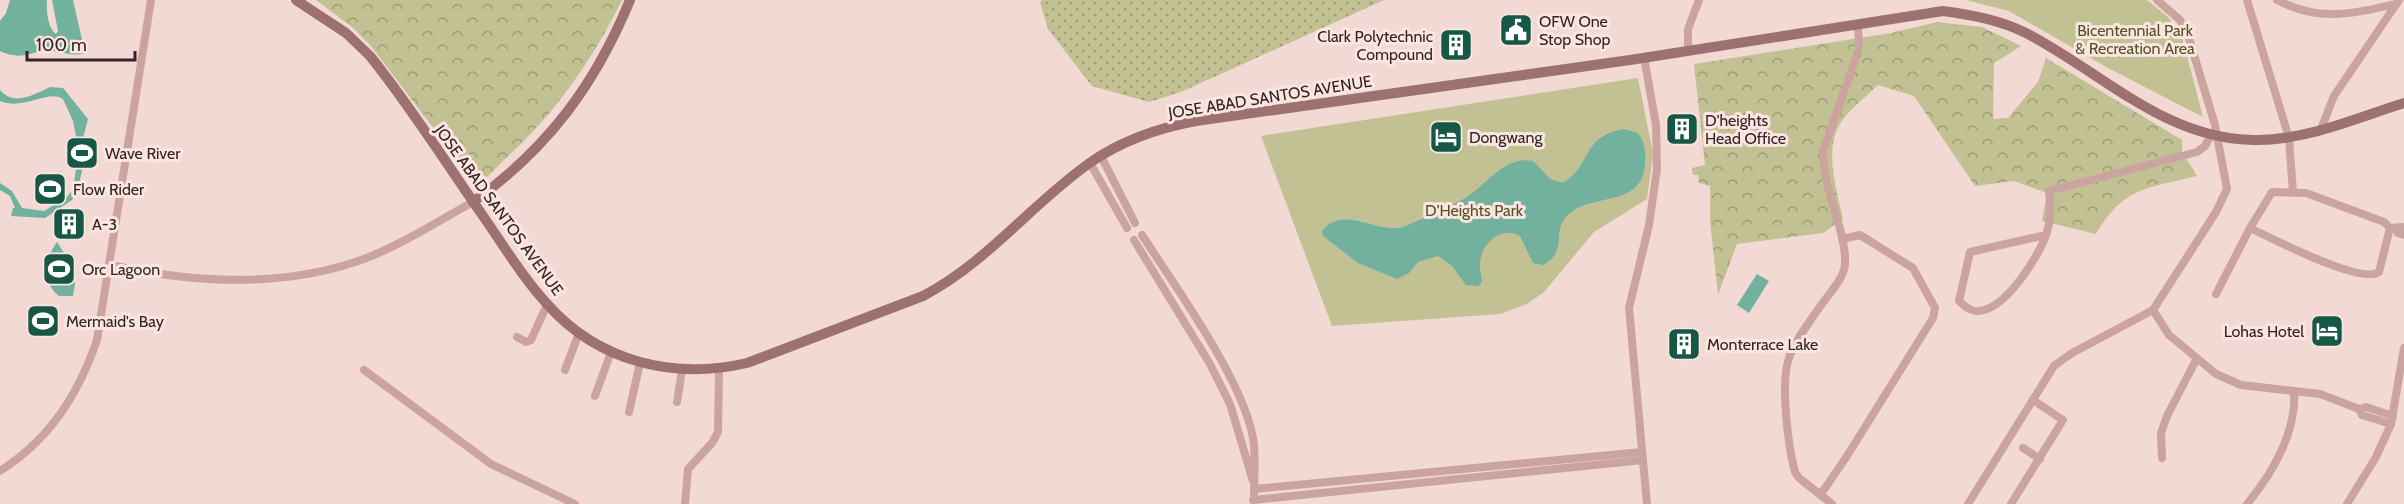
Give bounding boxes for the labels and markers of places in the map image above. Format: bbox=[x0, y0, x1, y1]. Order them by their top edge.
public building icon: OFW One Stop Shop bbox=[1498, 12, 1534, 48]
place label: OFW One Stop Shop bbox=[1539, 12, 1610, 49]
place label: Clark Polytechnic Compound bbox=[1317, 27, 1433, 64]
building icon: Clark Polytechnic Compound bbox=[1438, 27, 1474, 63]
building icon: D'heights Head Office bbox=[1664, 111, 1700, 147]
place label: D'heights Head Office bbox=[1705, 111, 1786, 148]
hotel icon: Dongwang bbox=[1428, 119, 1464, 155]
place label: Dongwang bbox=[1469, 128, 1543, 147]
sports icon: Wave River bbox=[64, 135, 100, 171]
place label: Wave River bbox=[105, 144, 181, 163]
sports icon: Flow Rider bbox=[32, 171, 68, 207]
place label: Flow Rider bbox=[73, 180, 145, 199]
building icon: A-3 bbox=[51, 206, 87, 242]
place label: A-3 bbox=[92, 215, 117, 234]
sports icon: Orc Lagoon bbox=[41, 251, 77, 287]
place label: Orc Lagoon bbox=[82, 260, 160, 279]
sports icon: Mermaid's Bay bbox=[25, 303, 61, 339]
place label: Mermaid's Bay bbox=[66, 312, 164, 331]
hotel icon: Lohas Hotel bbox=[2309, 313, 2345, 349]
place label: Lohas Hotel bbox=[2224, 322, 2304, 341]
building icon: Monterrace Lake bbox=[1666, 326, 1702, 362]
place label: Monterrace Lake bbox=[1707, 335, 1818, 354]

